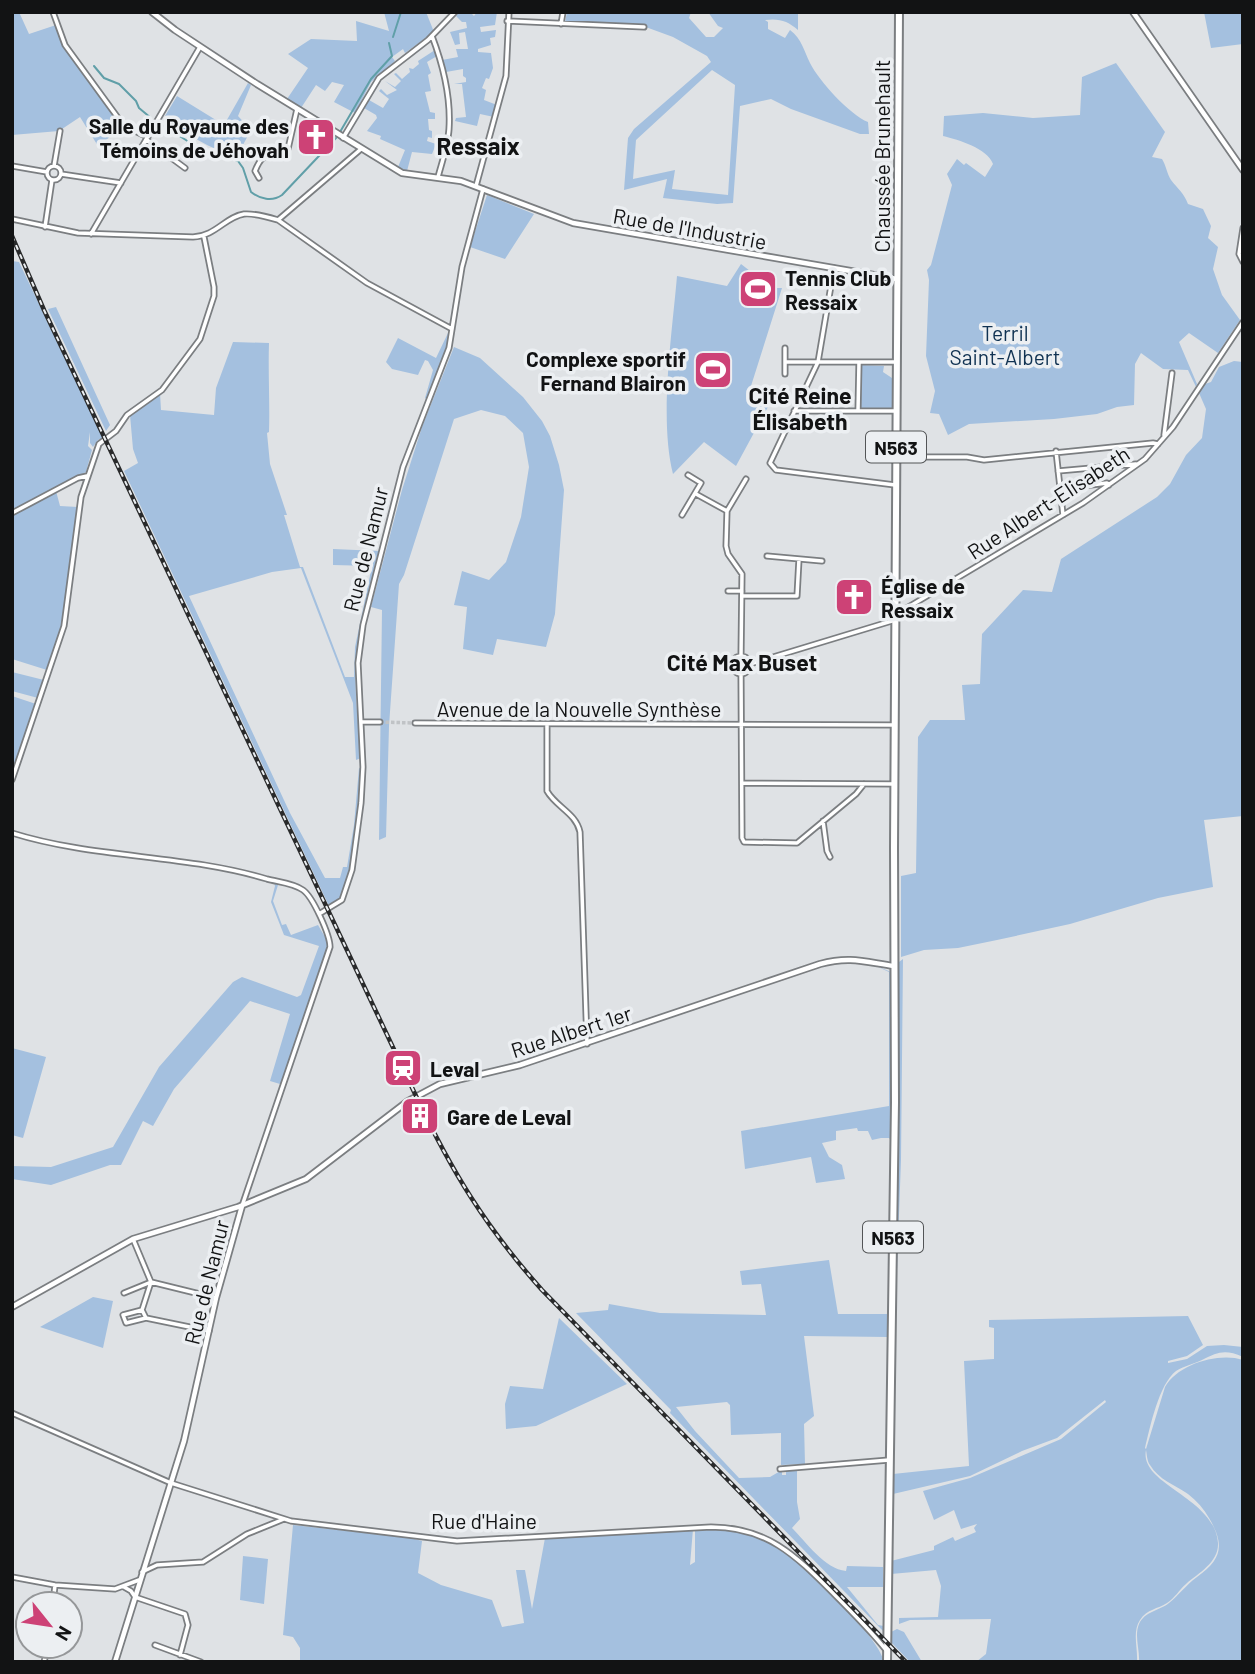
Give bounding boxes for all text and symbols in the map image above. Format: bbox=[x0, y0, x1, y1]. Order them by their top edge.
street label: Chaussée Brunehault bbox=[869, 60, 894, 252]
place label: Salle du Royaume des Témoins de Jéhovah bbox=[89, 113, 289, 162]
church icon: Salle du Royaume des Témoins de Jéhovah bbox=[295, 116, 337, 158]
district label: Ressaix bbox=[436, 131, 520, 160]
street label: Rue de l'Industrie bbox=[611, 202, 769, 254]
place label: Tennis Club Ressaix bbox=[785, 265, 891, 314]
sports icon: Tennis Club Ressaix bbox=[737, 268, 779, 310]
park label: Terril Saint-Albert bbox=[950, 320, 1060, 369]
place label: Complexe sportif Fernand Blairon bbox=[526, 346, 686, 395]
sports icon: Complexe sportif Fernand Blairon bbox=[692, 349, 734, 391]
district label: Cité Reine Élisabeth bbox=[749, 381, 852, 435]
road number: N563 bbox=[866, 432, 926, 462]
street label: Rue Albert-Elisabeth bbox=[962, 440, 1134, 564]
street label: Rue de Namur bbox=[337, 484, 393, 614]
place label: Église de Ressaix bbox=[881, 573, 965, 622]
church icon: Église de Ressaix bbox=[833, 576, 875, 618]
district label: Cité Max Buset bbox=[667, 648, 817, 676]
street label: Avenue de la Nouvelle Synthèse bbox=[437, 696, 721, 721]
street label: Rue Albert 1er bbox=[507, 1000, 635, 1062]
station icon: Leval bbox=[382, 1047, 424, 1089]
place label: Leval bbox=[430, 1056, 479, 1081]
building icon: Gare de Leval bbox=[399, 1095, 441, 1137]
place label: Gare de Leval bbox=[447, 1104, 571, 1129]
street label: Rue de Namur bbox=[178, 1217, 234, 1347]
road number: N563 bbox=[863, 1222, 923, 1252]
street label: Rue d'Haine bbox=[431, 1508, 537, 1533]
north arrow bbox=[14, 1590, 84, 1660]
text: N bbox=[51, 1623, 77, 1645]

